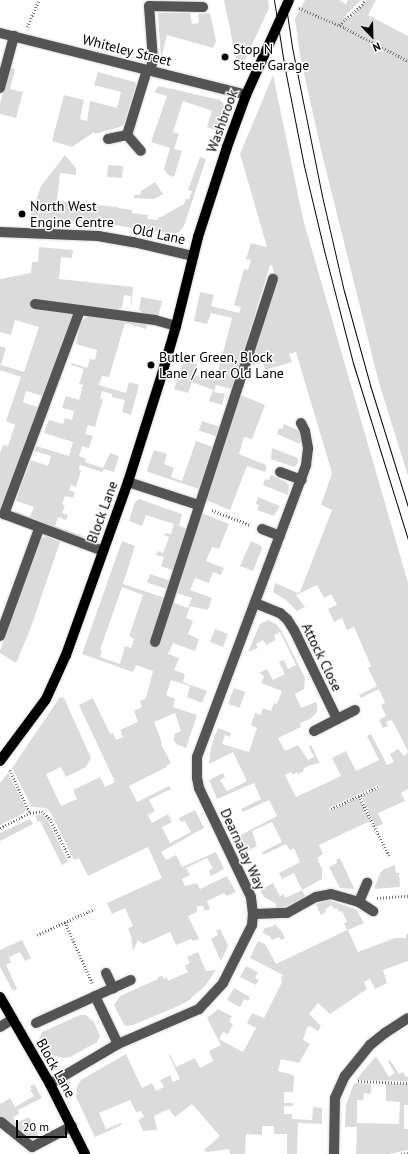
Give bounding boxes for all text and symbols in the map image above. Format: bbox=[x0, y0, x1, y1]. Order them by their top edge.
north arrow bbox=[352, 16, 392, 56]
street label: Whiteley Street bbox=[81, 31, 173, 69]
text: N bbox=[371, 39, 383, 55]
place label: Stop N Steer Garage bbox=[233, 41, 309, 74]
marker: Stop N Steer Garage bbox=[220, 52, 230, 62]
street label: Washbrook bbox=[203, 87, 241, 155]
place label: North West Engine Centre bbox=[30, 198, 114, 230]
marker: North West Engine Centre bbox=[17, 209, 27, 219]
street label: Old Lane bbox=[131, 220, 187, 248]
place label: Butler Green, Block Lane / near Old Lane bbox=[159, 349, 284, 382]
marker: Butler Green, Block Lane / near Old Lane bbox=[146, 360, 156, 370]
street label: Block Lane bbox=[83, 478, 121, 546]
street label: Attock Close bbox=[298, 620, 346, 694]
street label: Dearnalay Way bbox=[217, 805, 269, 893]
street label: Block Lane bbox=[33, 1035, 79, 1101]
scale bar bbox=[18, 1112, 69, 1138]
text: 20 m bbox=[23, 1119, 49, 1134]

